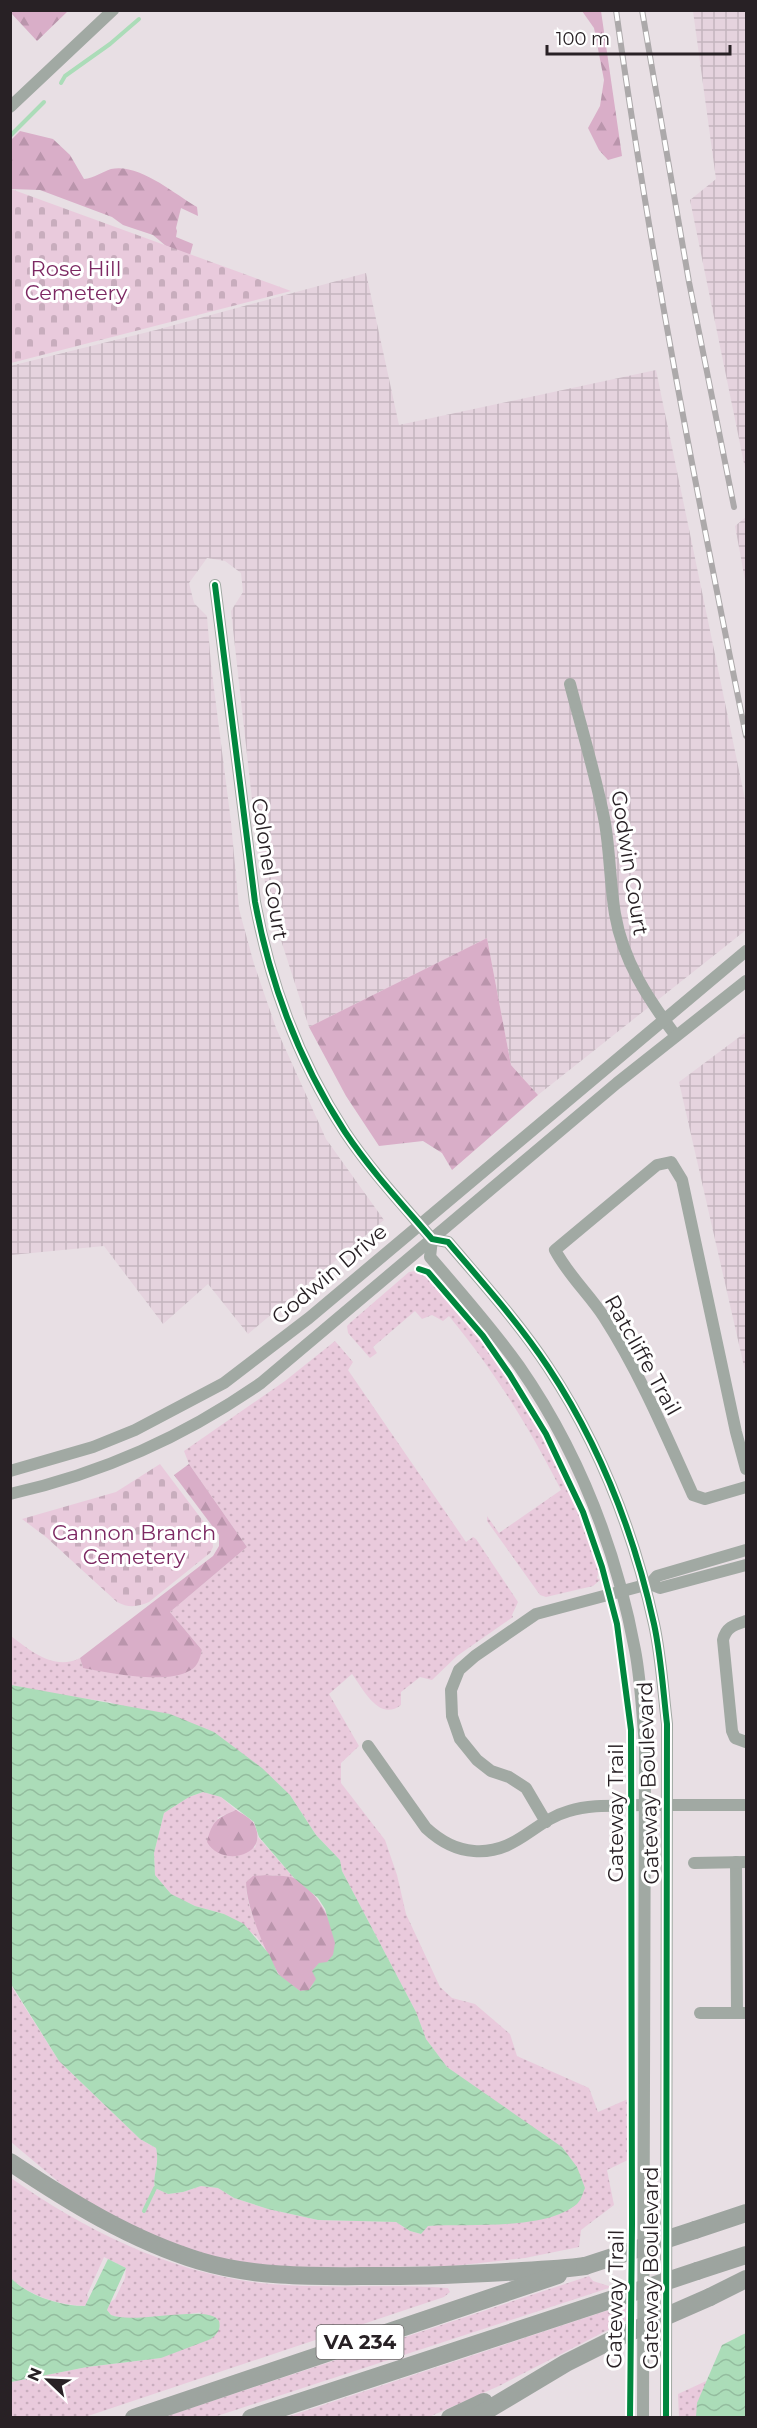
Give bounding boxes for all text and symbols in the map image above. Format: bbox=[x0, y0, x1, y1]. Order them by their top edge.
scale bar bbox=[547, 18, 730, 56]
text: 100 m bbox=[556, 28, 610, 50]
park label: Rose Hill Cemetery bbox=[25, 256, 128, 305]
street label: Godwin Court bbox=[606, 789, 654, 937]
street label: Colonel Court bbox=[246, 796, 294, 942]
street label: Godwin Drive bbox=[266, 1219, 392, 1329]
street label: Ratcliffe Trail bbox=[600, 1290, 686, 1420]
park label: Cannon Branch Cemetery bbox=[52, 1520, 216, 1569]
street label: Gateway Boulevard bbox=[632, 1681, 664, 1885]
street label: Gateway Trail bbox=[603, 1743, 628, 1883]
street label: Gateway Boulevard bbox=[638, 2166, 663, 2370]
street label: Gateway Trail bbox=[601, 2229, 629, 2369]
road number: VA 234 bbox=[316, 2325, 404, 2359]
north arrow bbox=[18, 2350, 78, 2410]
text: N bbox=[23, 2365, 46, 2384]

